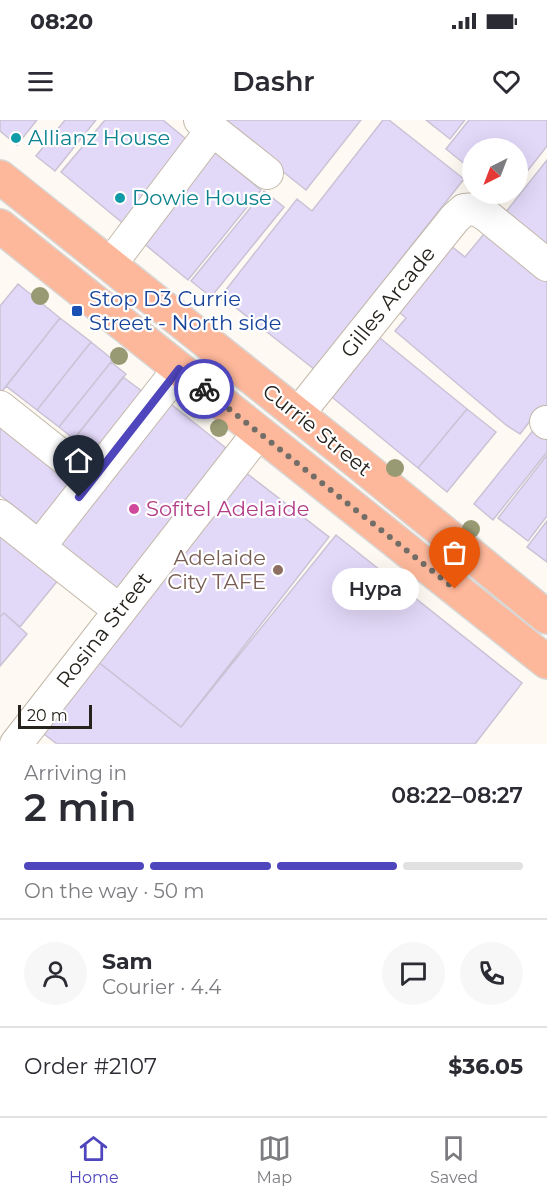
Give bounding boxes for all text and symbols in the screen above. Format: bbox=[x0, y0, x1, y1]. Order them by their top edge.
text: 08:20 bbox=[30, 8, 93, 35]
icon: menu bbox=[24, 65, 57, 98]
text: Dashr bbox=[232, 65, 315, 98]
icon: heart bbox=[490, 65, 523, 98]
place label: Allianz House bbox=[28, 125, 170, 150]
marker: Allianz House bbox=[9, 131, 23, 145]
north arrow bbox=[462, 138, 528, 204]
map controls bbox=[462, 138, 528, 204]
place label: Dowie House bbox=[132, 185, 272, 210]
marker: Dowie House bbox=[113, 191, 127, 205]
street label: Gilles Arcade bbox=[335, 241, 440, 362]
place label: Stop D3 Currie Street - North side bbox=[89, 286, 282, 335]
marker: Stop D3 Currie Street - North side bbox=[70, 304, 84, 318]
courier bbox=[174, 359, 234, 419]
icon: bike bbox=[188, 373, 221, 406]
street label: Currie Street bbox=[258, 378, 377, 481]
pin bbox=[53, 435, 104, 497]
icon: home bbox=[62, 444, 95, 477]
place label: Sofitel Adelaide bbox=[146, 496, 309, 521]
marker: Sofitel Adelaide bbox=[127, 502, 141, 516]
pin bbox=[429, 527, 480, 589]
icon: bag bbox=[438, 536, 471, 569]
place label: Adelaide City TAFE bbox=[167, 545, 266, 594]
marker: Adelaide City TAFE bbox=[271, 563, 285, 577]
street label: Rosina Street bbox=[51, 567, 156, 692]
callout: Hypa bbox=[332, 568, 419, 610]
text: Hypa bbox=[349, 577, 402, 601]
scale bar bbox=[18, 702, 92, 730]
text: 20 m bbox=[27, 706, 68, 725]
text: Arriving in bbox=[24, 761, 127, 785]
text: 08:22–08:27 bbox=[391, 782, 523, 809]
text: 2 min bbox=[24, 783, 137, 831]
text: On the way · 50 m bbox=[24, 879, 204, 903]
button: person bbox=[24, 942, 87, 1005]
button: chat bbox=[382, 942, 445, 1005]
button: phone bbox=[460, 942, 523, 1005]
text: Sam bbox=[102, 948, 153, 975]
text: Courier · 4.4 bbox=[102, 975, 221, 999]
text: Order #2107 bbox=[24, 1053, 157, 1080]
text: $36.05 bbox=[448, 1053, 523, 1080]
tab: Home bbox=[69, 1132, 119, 1187]
tab: Map bbox=[257, 1132, 292, 1187]
tab: Saved bbox=[430, 1132, 478, 1187]

